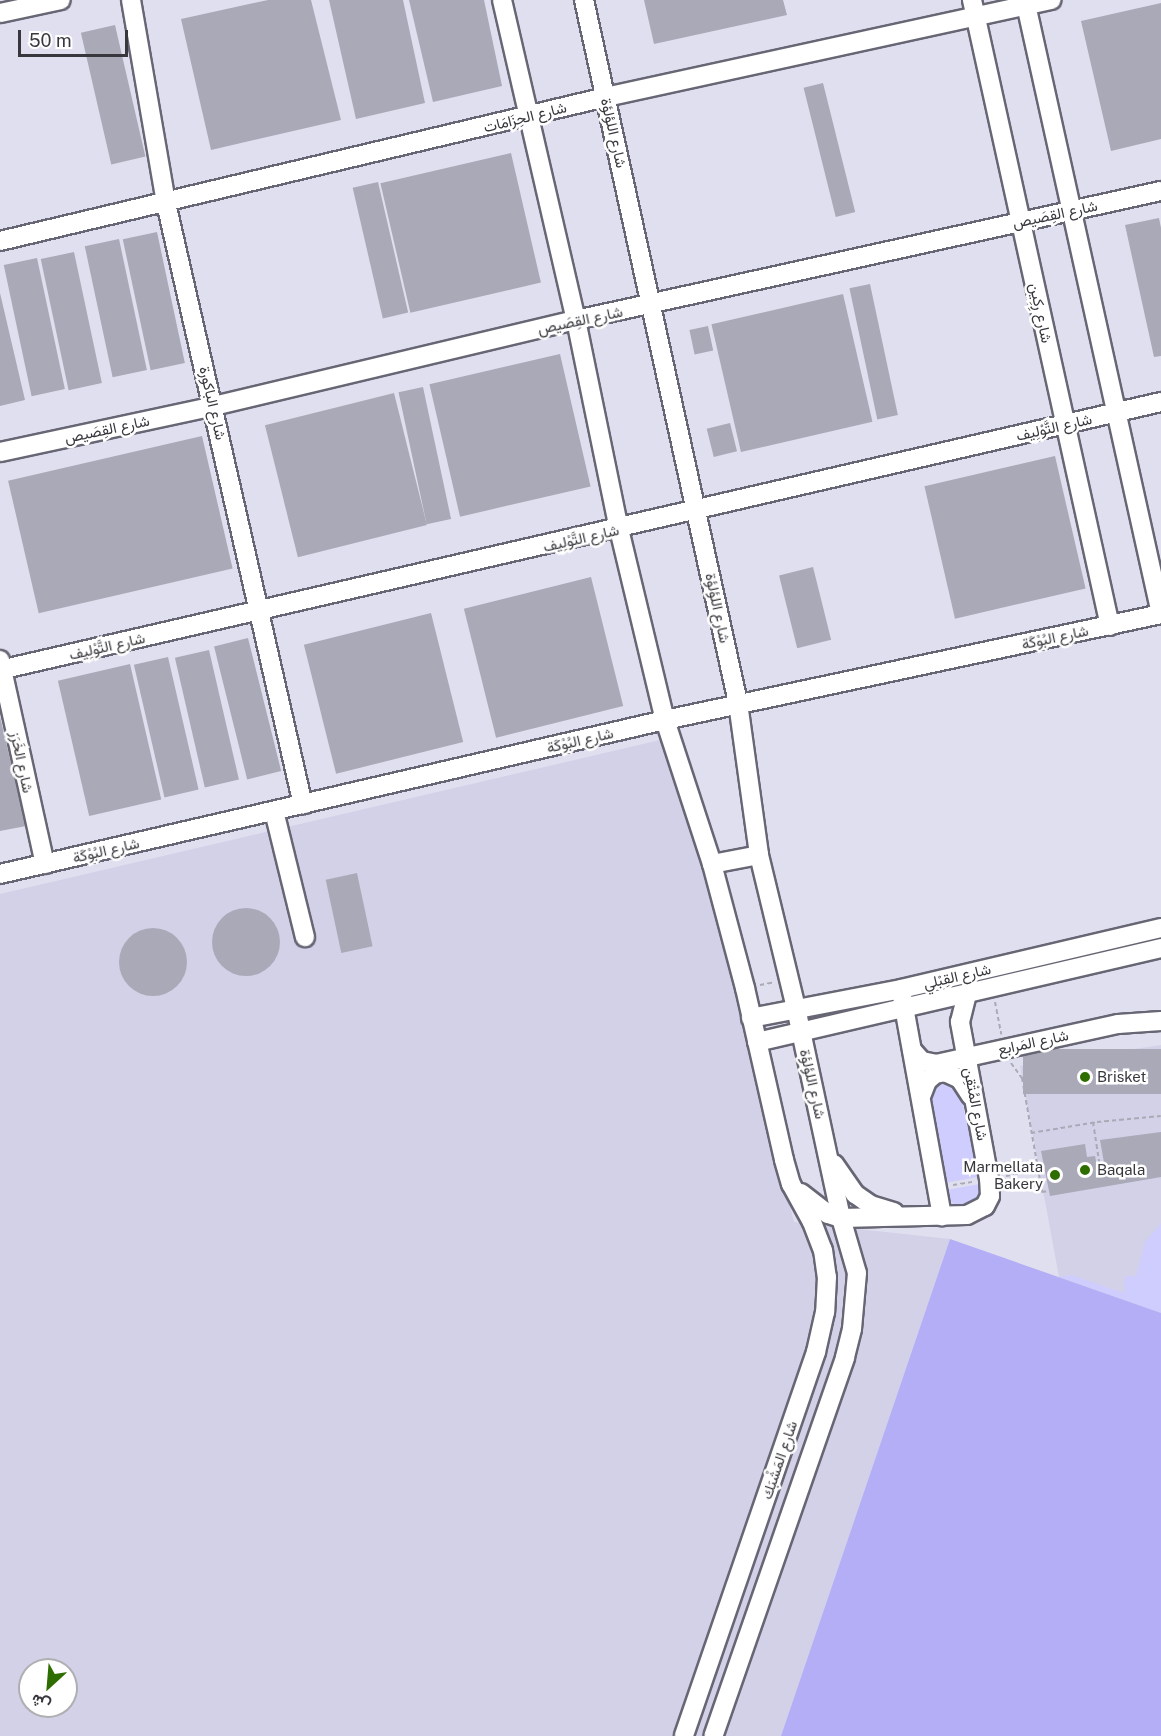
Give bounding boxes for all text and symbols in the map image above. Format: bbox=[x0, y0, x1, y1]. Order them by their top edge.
scale bar bbox=[21, 18, 130, 56]
text: 50 m bbox=[29, 30, 72, 51]
street label: شارع اللؤلؤة bbox=[597, 96, 631, 170]
street label: شارع الحِزَامَات bbox=[482, 98, 568, 136]
street label: شارع القِصَيص bbox=[1011, 196, 1099, 232]
street label: شارع رِكِين bbox=[1026, 281, 1056, 345]
street label: شارع القِصَيص bbox=[536, 302, 624, 338]
street label: شارع الباكورة bbox=[196, 364, 230, 442]
street label: شارع التَّوْلِيف bbox=[1014, 410, 1094, 444]
street label: شارع القِصَيص bbox=[63, 411, 151, 447]
street label: شارع التَّوْلِيف bbox=[541, 521, 621, 555]
street label: شارع اللؤلؤة bbox=[702, 571, 734, 645]
street label: شارع البُوْكَة bbox=[1020, 621, 1090, 653]
street label: شارع التَّوْلِيف bbox=[67, 629, 147, 663]
street label: شارع البُوْكَة bbox=[545, 724, 615, 756]
street label: شارع الخَرَز bbox=[7, 730, 37, 794]
street label: شارع البُوْكَة bbox=[71, 834, 141, 866]
street label: شارع القِبْلي bbox=[921, 959, 993, 993]
street label: شارع المَرابع bbox=[996, 1026, 1070, 1058]
street label: شارع اللؤلؤة bbox=[796, 1047, 830, 1121]
street label: شارع المُتْقِن bbox=[960, 1066, 992, 1142]
place label: Brisket bbox=[1097, 1068, 1146, 1086]
marker: Brisket bbox=[1078, 1070, 1092, 1084]
place label: Marmellata Bakery bbox=[963, 1157, 1043, 1192]
place label: Baqala bbox=[1097, 1161, 1145, 1179]
marker: Baqala bbox=[1078, 1163, 1092, 1177]
marker: Marmellata Bakery bbox=[1048, 1168, 1062, 1182]
street label: شارع المَشْبَك bbox=[757, 1418, 801, 1502]
north arrow bbox=[18, 1658, 78, 1718]
text: ش bbox=[28, 1690, 54, 1716]

